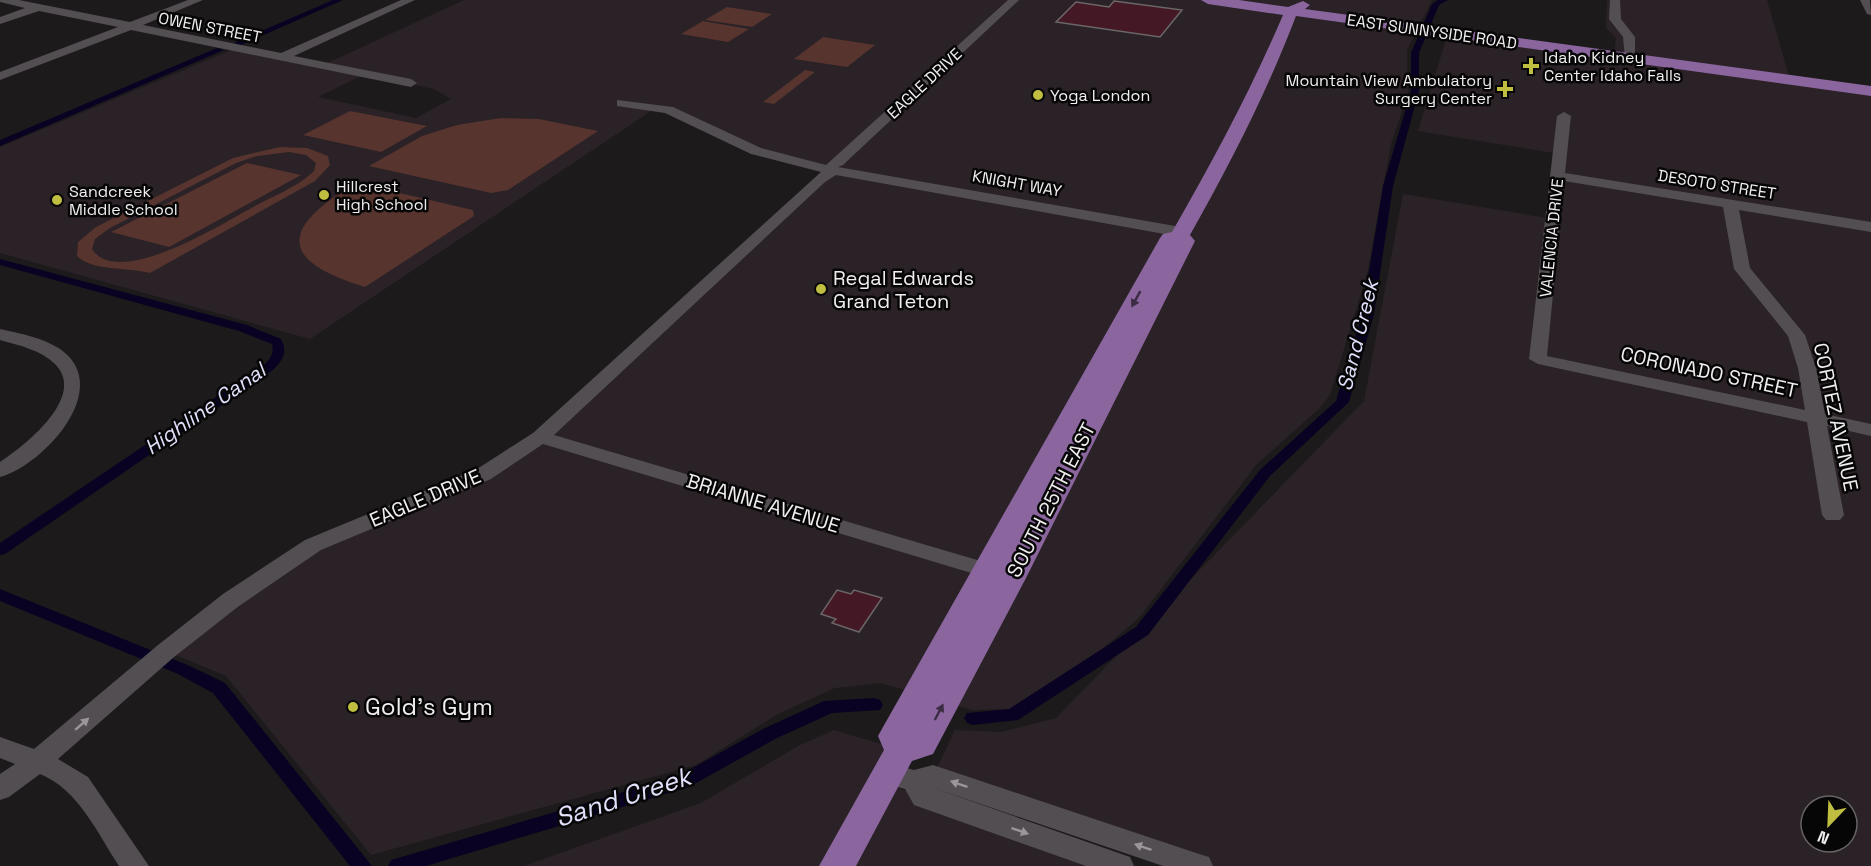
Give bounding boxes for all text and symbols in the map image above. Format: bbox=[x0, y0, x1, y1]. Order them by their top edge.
street label: OWEN STREET bbox=[157, 7, 263, 48]
street label: EAST SUNNYSIDE ROAD bbox=[1346, 9, 1518, 54]
street label: EAGLE DRIVE bbox=[882, 43, 966, 123]
place label: Idaho Kidney Center Idaho Falls bbox=[1544, 47, 1681, 86]
marker: Idaho Kidney Center Idaho Falls bbox=[1522, 57, 1540, 75]
place label: Mountain View Ambulatory Surgery Center bbox=[1286, 70, 1492, 109]
marker: Mountain View Ambulatory Surgery Center bbox=[1496, 80, 1514, 98]
place label: Yoga London bbox=[1050, 85, 1150, 106]
marker: Yoga London bbox=[1031, 88, 1045, 102]
street label: KNIGHT WAY bbox=[971, 165, 1064, 202]
street label: DESOTO STREET bbox=[1656, 165, 1778, 204]
place label: Hillcrest High School bbox=[336, 176, 427, 215]
street label: VALENCIA DRIVE bbox=[1535, 178, 1568, 298]
place label: Sandcreek Middle School bbox=[69, 181, 178, 220]
marker: Hillcrest High School bbox=[317, 188, 331, 202]
marker: Sandcreek Middle School bbox=[50, 193, 64, 207]
place label: Regal Edwards Grand Teton bbox=[833, 265, 974, 314]
water label: Sand Creek bbox=[1331, 274, 1385, 393]
marker: Regal Edwards Grand Teton bbox=[814, 282, 828, 296]
one-way arrow bbox=[1131, 291, 1141, 308]
street label: CORTEZ AVENUE bbox=[1808, 340, 1864, 494]
street label: CORONADO STREET bbox=[1618, 341, 1800, 403]
water label: Highline Canal bbox=[139, 355, 273, 460]
street label: SOUTH 25TH EAST bbox=[1001, 418, 1101, 582]
street label: EAGLE DRIVE bbox=[365, 463, 485, 533]
street label: BRIANNE AVENUE bbox=[683, 467, 843, 539]
place label: Gold's Gym bbox=[365, 691, 493, 722]
marker: Gold's Gym bbox=[346, 700, 360, 714]
one-way arrow bbox=[934, 703, 944, 720]
one-way arrow bbox=[74, 718, 89, 731]
water label: Sand Creek bbox=[551, 758, 698, 835]
one-way arrow bbox=[950, 779, 968, 789]
north arrow bbox=[1799, 794, 1859, 854]
text: N bbox=[1814, 826, 1832, 849]
one-way arrow bbox=[1011, 827, 1029, 837]
one-way arrow bbox=[1134, 842, 1152, 852]

